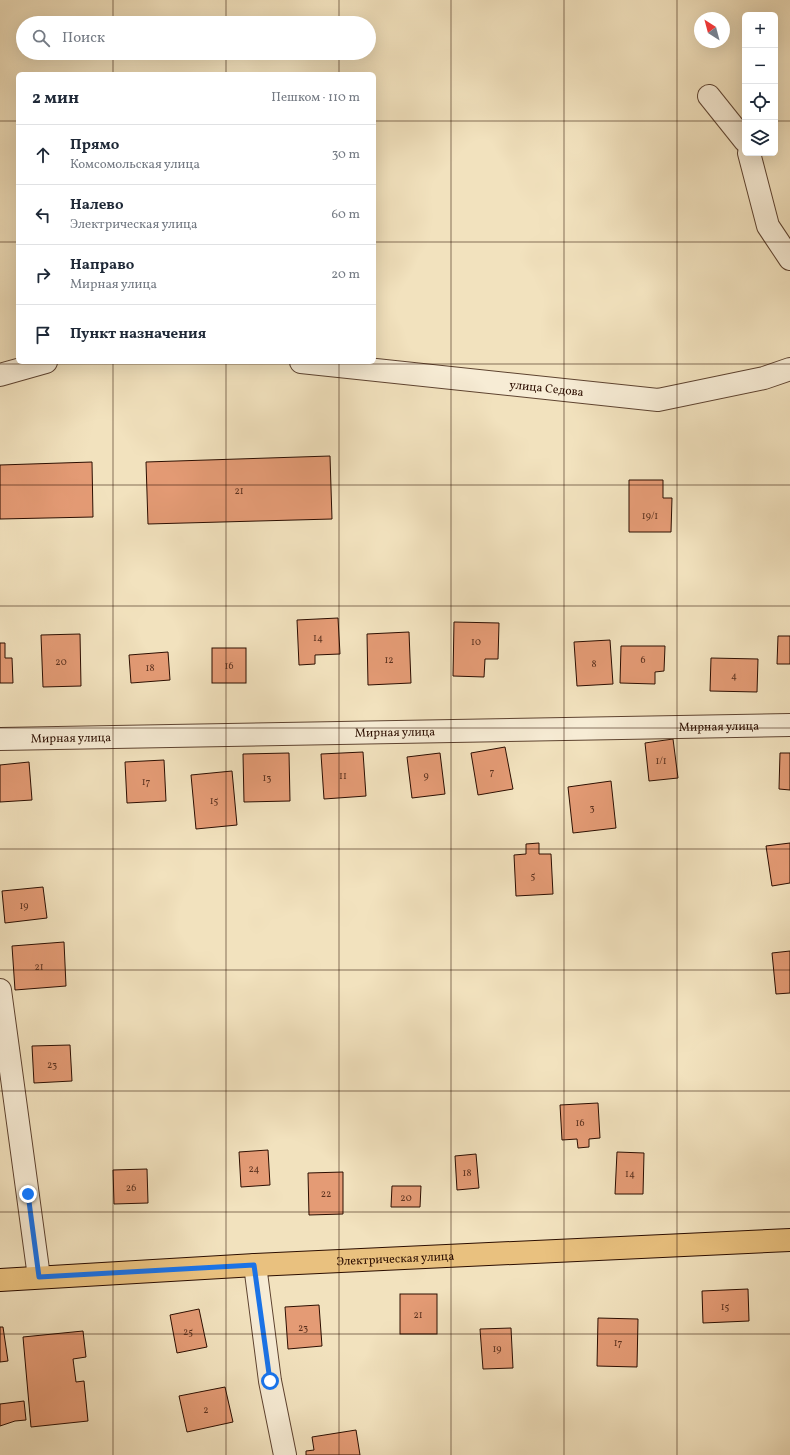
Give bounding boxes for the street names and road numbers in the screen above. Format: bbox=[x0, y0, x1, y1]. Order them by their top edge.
street label: улица Седова bbox=[509, 377, 584, 401]
street label: Мирная улица bbox=[679, 719, 759, 736]
street label: Мирная улица bbox=[355, 724, 435, 742]
street label: Мирная улица bbox=[31, 730, 111, 747]
street label: Электрическая улица bbox=[336, 1249, 455, 1270]

